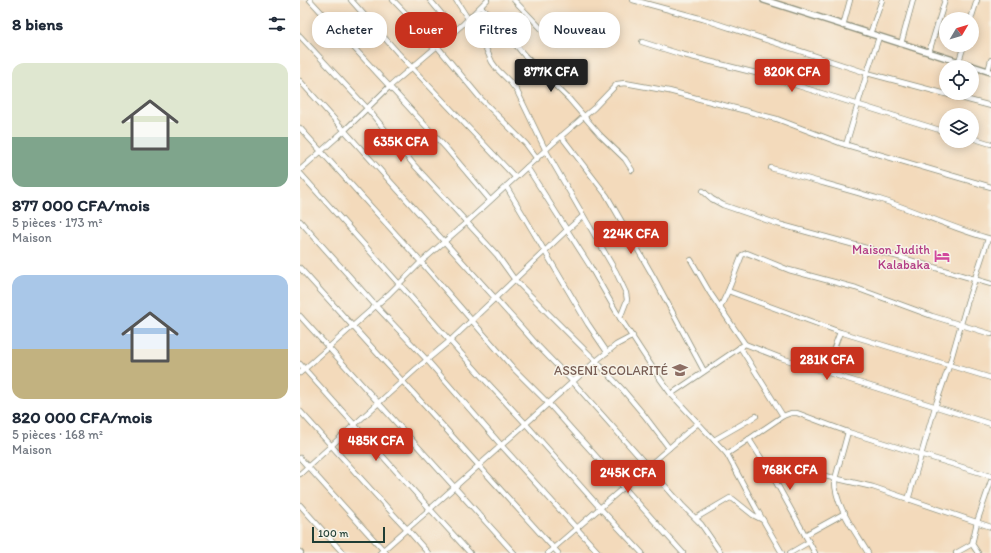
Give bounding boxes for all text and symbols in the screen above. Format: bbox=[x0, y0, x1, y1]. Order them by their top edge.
chip: Acheter bbox=[312, 12, 387, 48]
chip: Louer bbox=[395, 12, 457, 48]
chip: Filtres bbox=[465, 12, 531, 48]
chip: Nouveau bbox=[539, 12, 620, 48]
north arrow bbox=[939, 12, 979, 52]
map controls bbox=[939, 12, 979, 148]
icon: filters bbox=[266, 13, 288, 35]
text: 8 biens bbox=[12, 14, 63, 34]
pin: 877K CFA bbox=[510, 59, 592, 93]
pin: 820K CFA bbox=[751, 59, 833, 93]
button: locate bbox=[939, 60, 979, 100]
text: 877K CFA bbox=[524, 64, 578, 79]
text: 820K CFA bbox=[764, 64, 820, 79]
icon: home bbox=[114, 89, 186, 161]
button: layers bbox=[939, 108, 979, 148]
pin: 635K CFA bbox=[360, 129, 442, 163]
text: 635K CFA bbox=[373, 134, 429, 149]
text: 877 000 CFA/mois bbox=[12, 195, 150, 215]
text: 5 pièces · 173 m² bbox=[12, 215, 103, 230]
pin: 224K CFA bbox=[590, 221, 672, 255]
text: 224K CFA bbox=[603, 226, 659, 241]
text: Maison bbox=[12, 230, 52, 245]
place label: Maison Judith Kalabaka bbox=[852, 242, 930, 272]
hotel icon: Maison Judith Kalabaka bbox=[933, 247, 951, 265]
icon: home bbox=[114, 301, 186, 373]
pin: 281K CFA bbox=[786, 347, 868, 381]
text: 281K CFA bbox=[800, 352, 854, 367]
school or university icon: ASSENI SCOLARITÉ bbox=[671, 361, 689, 379]
place label: ASSENI SCOLARITÉ bbox=[554, 363, 668, 378]
text: 820 000 CFA/mois bbox=[12, 407, 152, 427]
text: 5 pièces · 168 m² bbox=[12, 427, 103, 442]
pin: 485K CFA bbox=[335, 428, 417, 462]
text: 485K CFA bbox=[348, 433, 404, 448]
text: Maison bbox=[12, 442, 52, 457]
pin: 768K CFA bbox=[749, 457, 831, 491]
pin: 245K CFA bbox=[587, 460, 669, 494]
text: 768K CFA bbox=[763, 462, 817, 477]
text: 245K CFA bbox=[600, 465, 656, 480]
scale bar bbox=[312, 525, 385, 544]
text: 100 m bbox=[318, 527, 348, 540]

